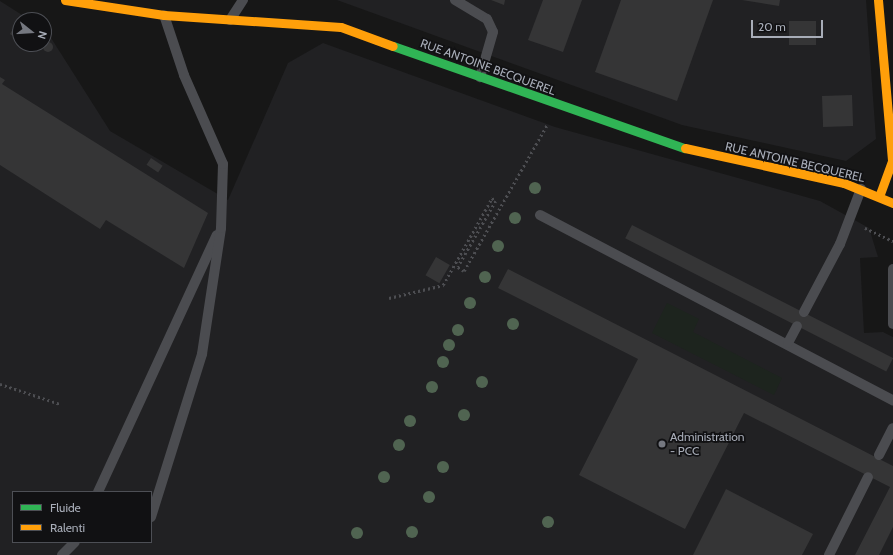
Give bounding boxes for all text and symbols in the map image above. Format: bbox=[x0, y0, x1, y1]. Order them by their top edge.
north arrow bbox=[12, 12, 52, 52]
scale bar bbox=[753, 12, 825, 38]
text: 20 m bbox=[758, 19, 786, 34]
text: N bbox=[35, 29, 50, 41]
street label: RUE ANTOINE BECQUEREL bbox=[418, 36, 558, 98]
street label: RUE ANTOINE BECQUEREL bbox=[724, 139, 866, 185]
place label: Administration - PCC bbox=[670, 430, 744, 458]
marker: Administration - PCC bbox=[657, 439, 667, 449]
legend bbox=[12, 491, 152, 543]
text: Fluide bbox=[50, 500, 81, 515]
text: Ralenti bbox=[50, 520, 85, 535]

